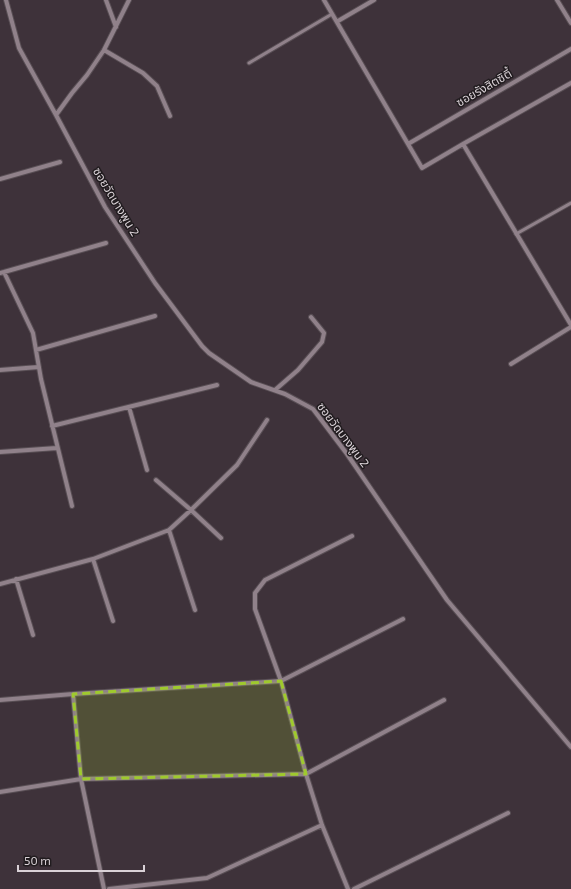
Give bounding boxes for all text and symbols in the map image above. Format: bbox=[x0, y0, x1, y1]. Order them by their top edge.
street label: ซอยรังสิตซิตี้ bbox=[453, 65, 514, 109]
street label: ซอยวัดบางพูน 2 bbox=[90, 165, 143, 239]
street label: ซอยวัดบางพูน 2 bbox=[314, 399, 373, 470]
scale bar bbox=[18, 847, 144, 873]
text: 50 m bbox=[24, 853, 51, 867]

